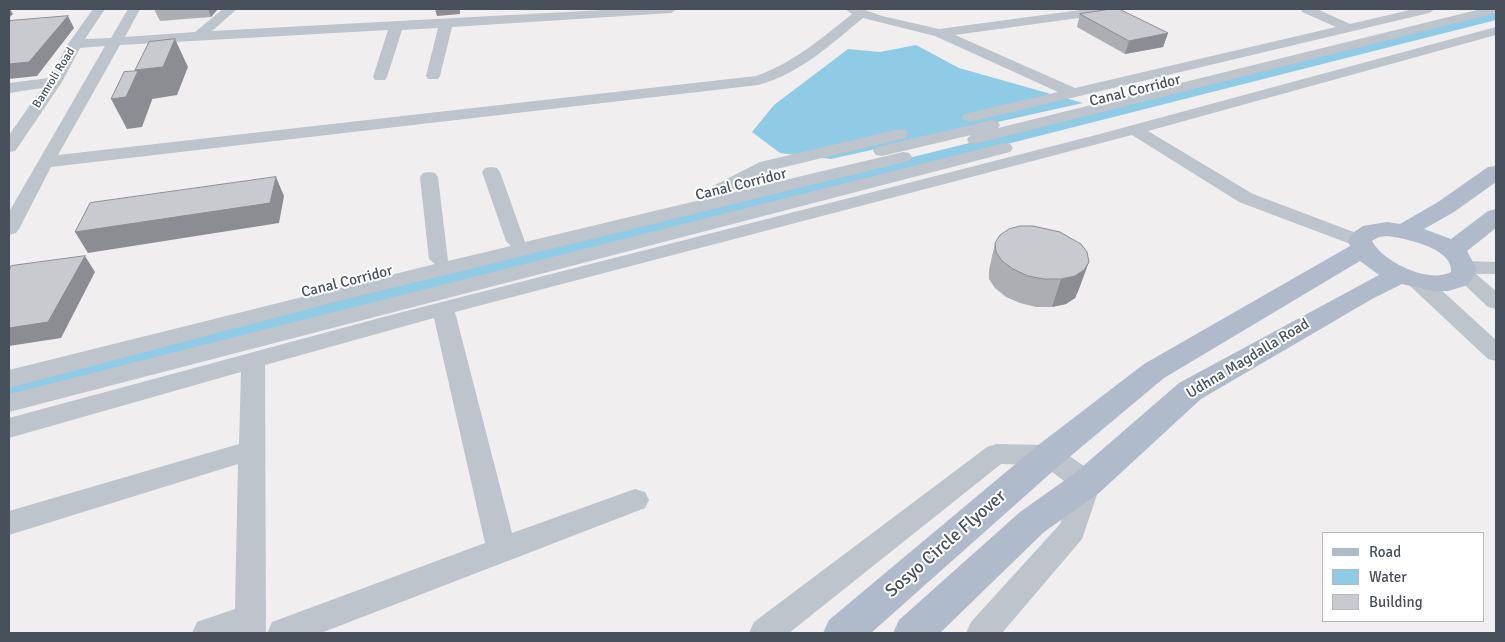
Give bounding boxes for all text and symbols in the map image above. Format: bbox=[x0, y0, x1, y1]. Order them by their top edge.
street label: Bamroli Road bbox=[30, 45, 78, 111]
street label: Canal Corridor bbox=[1087, 71, 1183, 111]
street label: Canal Corridor bbox=[693, 165, 789, 205]
street label: Canal Corridor bbox=[299, 262, 395, 302]
street label: Udhna Magdalla Road bbox=[1183, 315, 1313, 403]
street label: Sosyo Circle Flyover bbox=[881, 486, 1011, 602]
legend bbox=[1322, 532, 1485, 622]
text: Road bbox=[1369, 543, 1401, 561]
text: Water bbox=[1369, 568, 1407, 586]
text: Building bbox=[1369, 593, 1423, 611]

